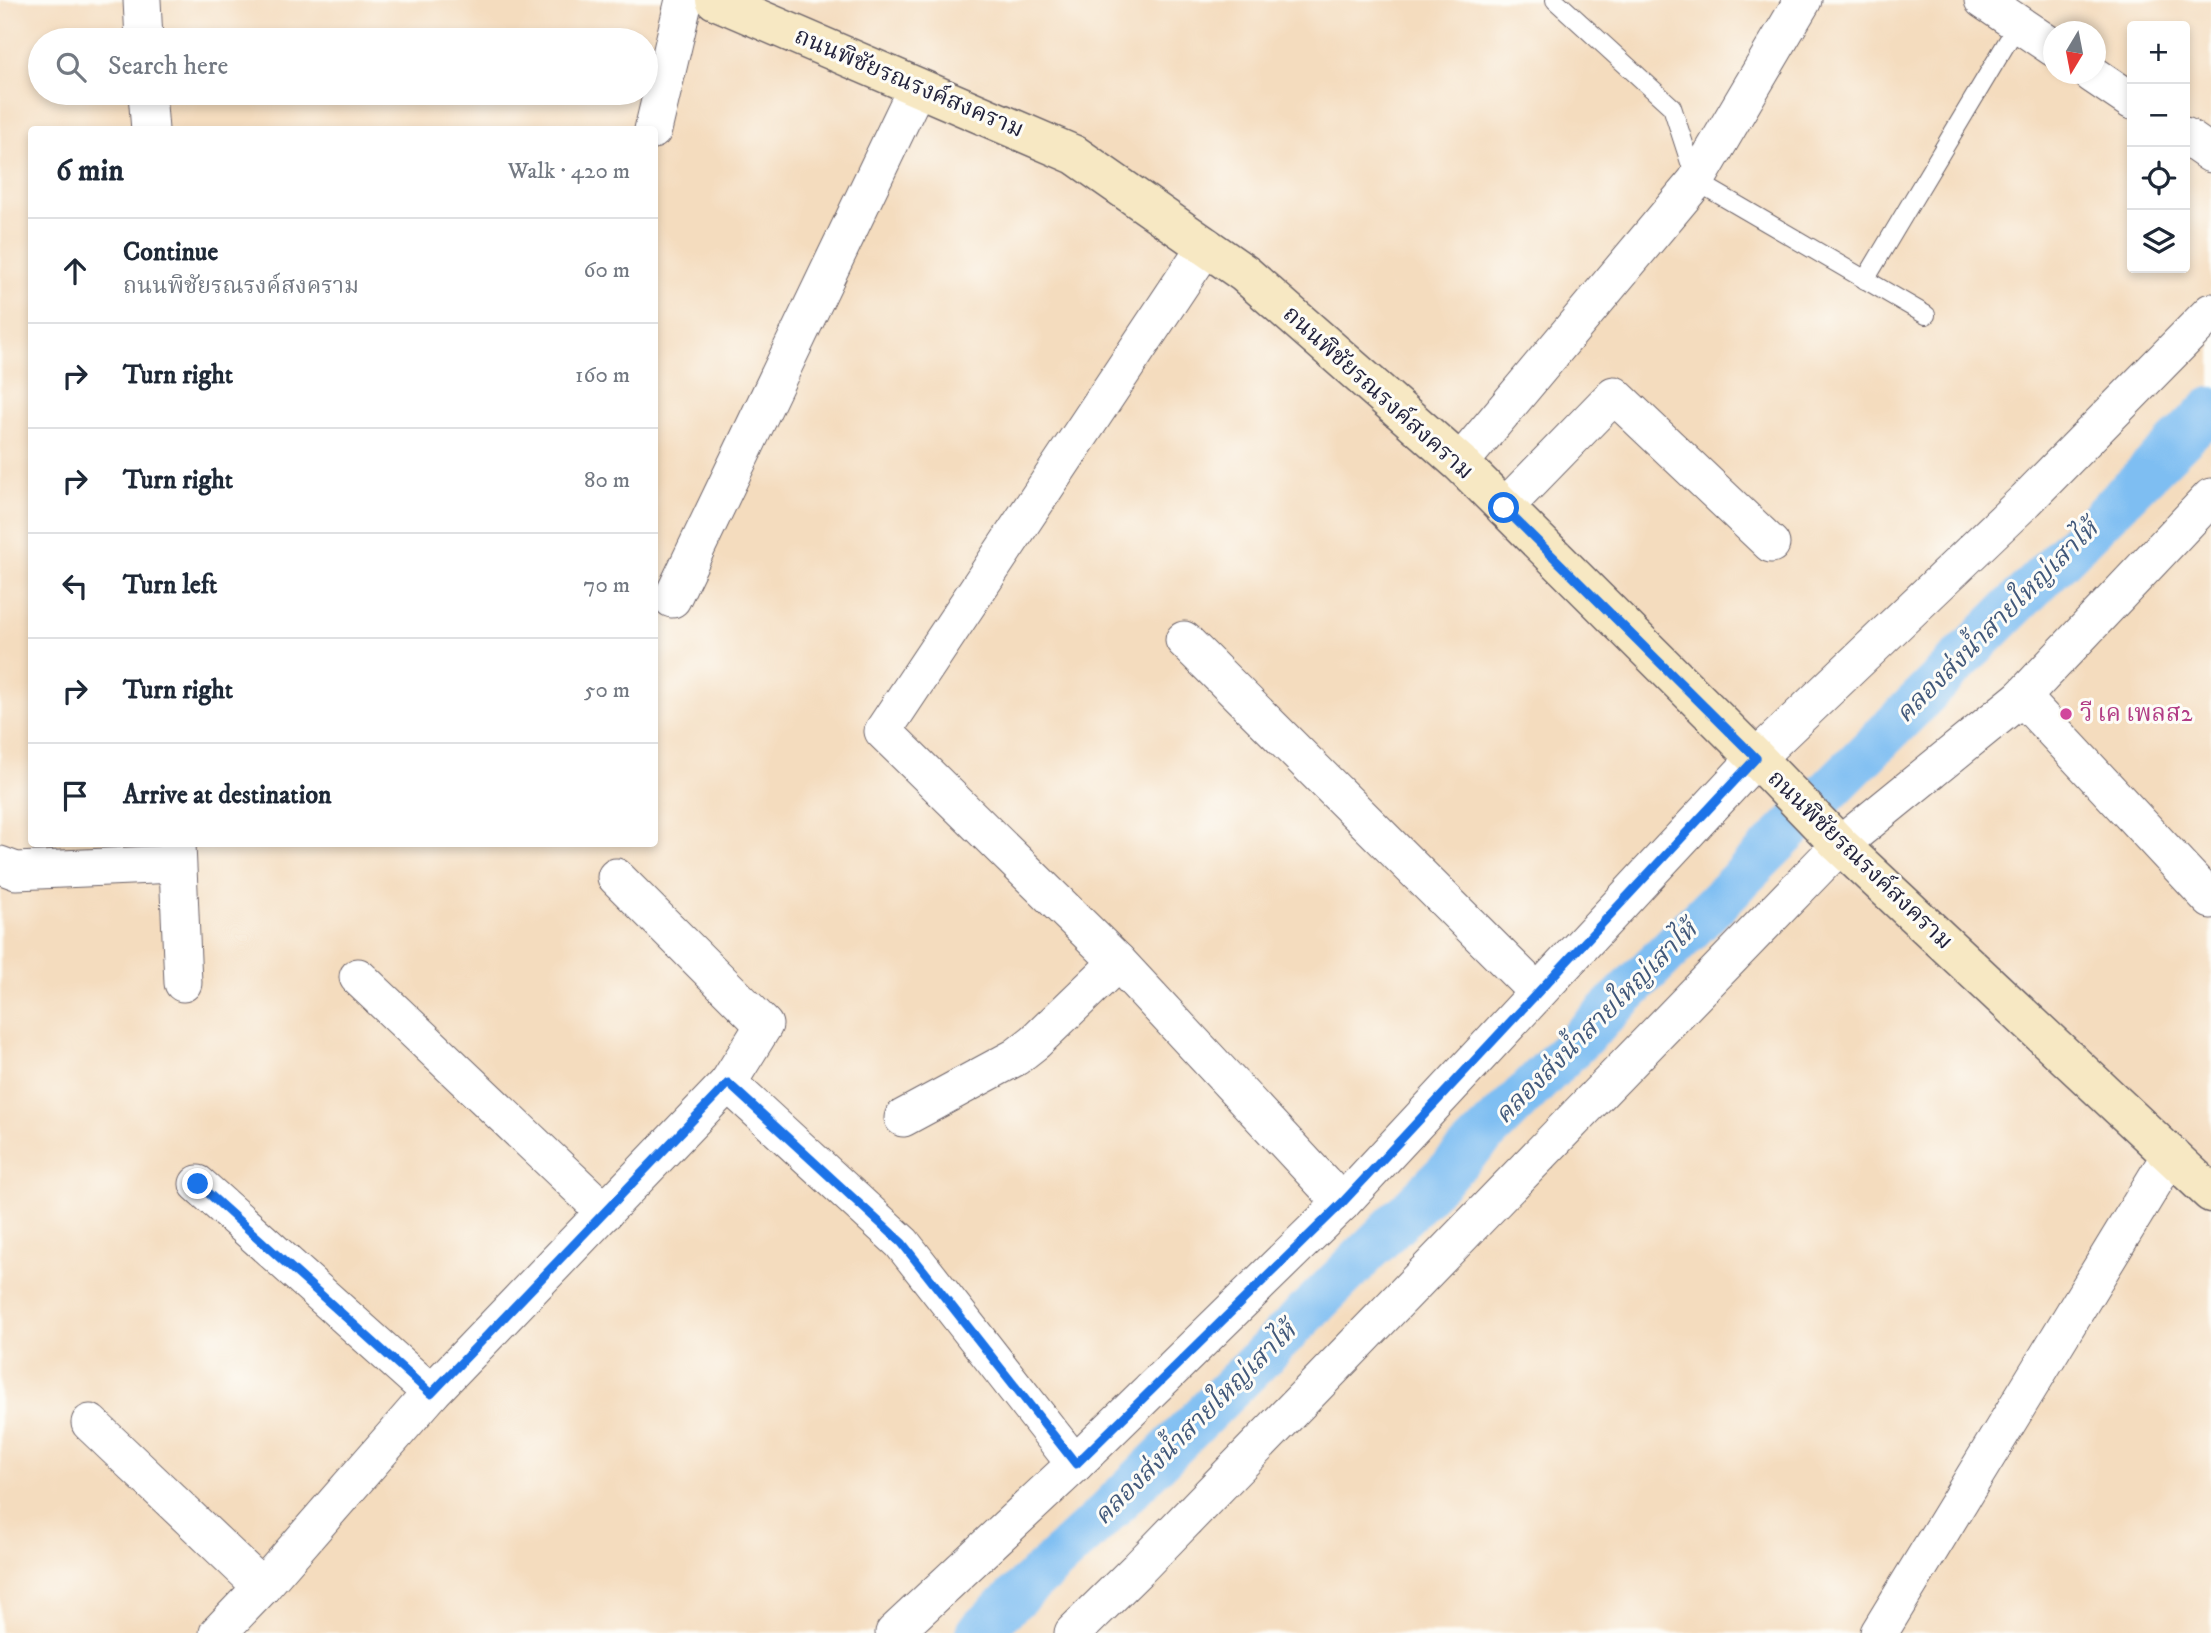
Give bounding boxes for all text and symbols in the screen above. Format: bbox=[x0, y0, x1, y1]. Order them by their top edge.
street label: ถนนพิชัยรณรงค์สงคราม bbox=[790, 19, 1029, 145]
north arrow bbox=[2043, 21, 2106, 84]
map controls bbox=[2127, 21, 2190, 273]
button: + bbox=[2127, 21, 2190, 84]
search box bbox=[28, 28, 658, 105]
icon: search bbox=[52, 48, 90, 86]
text: Search here bbox=[108, 50, 228, 83]
button: − bbox=[2127, 84, 2190, 147]
button: locate bbox=[2127, 147, 2190, 210]
text: 6 min bbox=[56, 153, 124, 190]
text: Walk · 420 m bbox=[508, 157, 630, 186]
button: layers bbox=[2127, 210, 2190, 273]
text: Continue bbox=[123, 236, 218, 269]
icon: ahead bbox=[56, 252, 94, 290]
text: 60 m bbox=[583, 256, 630, 285]
text: ถนนพิชัยรณรงค์สงคราม bbox=[123, 272, 359, 301]
street label: ถนนพิชัยรณรงค์สงคราม bbox=[1276, 298, 1481, 487]
icon: right bbox=[56, 357, 94, 395]
text: Turn right bbox=[123, 359, 233, 392]
text: 160 m bbox=[575, 361, 630, 390]
icon: right bbox=[56, 462, 94, 500]
text: Turn right bbox=[123, 464, 233, 497]
text: 80 m bbox=[584, 466, 630, 495]
route start bbox=[1488, 492, 1519, 523]
water label: คลองส่งน้ำสายใหญ่เสาไห้ bbox=[1886, 507, 2109, 730]
icon: left bbox=[56, 567, 94, 605]
text: Turn left bbox=[123, 569, 217, 602]
text: 70 m bbox=[583, 571, 630, 600]
icon: right bbox=[56, 672, 94, 710]
text: Turn right bbox=[123, 674, 233, 707]
text: 50 m bbox=[584, 676, 630, 705]
place label: วี เค เพลส2 bbox=[2080, 699, 2193, 729]
marker: วี เค เพลส2 bbox=[2058, 706, 2074, 722]
street label: ถนนพิชัยรณรงค์สงคราม bbox=[1761, 762, 1960, 956]
icon: arrive bbox=[56, 777, 94, 815]
text: Arrive at destination bbox=[123, 779, 332, 812]
water label: คลองส่งน้ำสายใหญ่เสาไห้ bbox=[1485, 908, 1708, 1131]
route end bbox=[182, 1168, 213, 1199]
water label: คลองส่งน้ำสายใหญ่เสาไห้ bbox=[1084, 1309, 1307, 1532]

